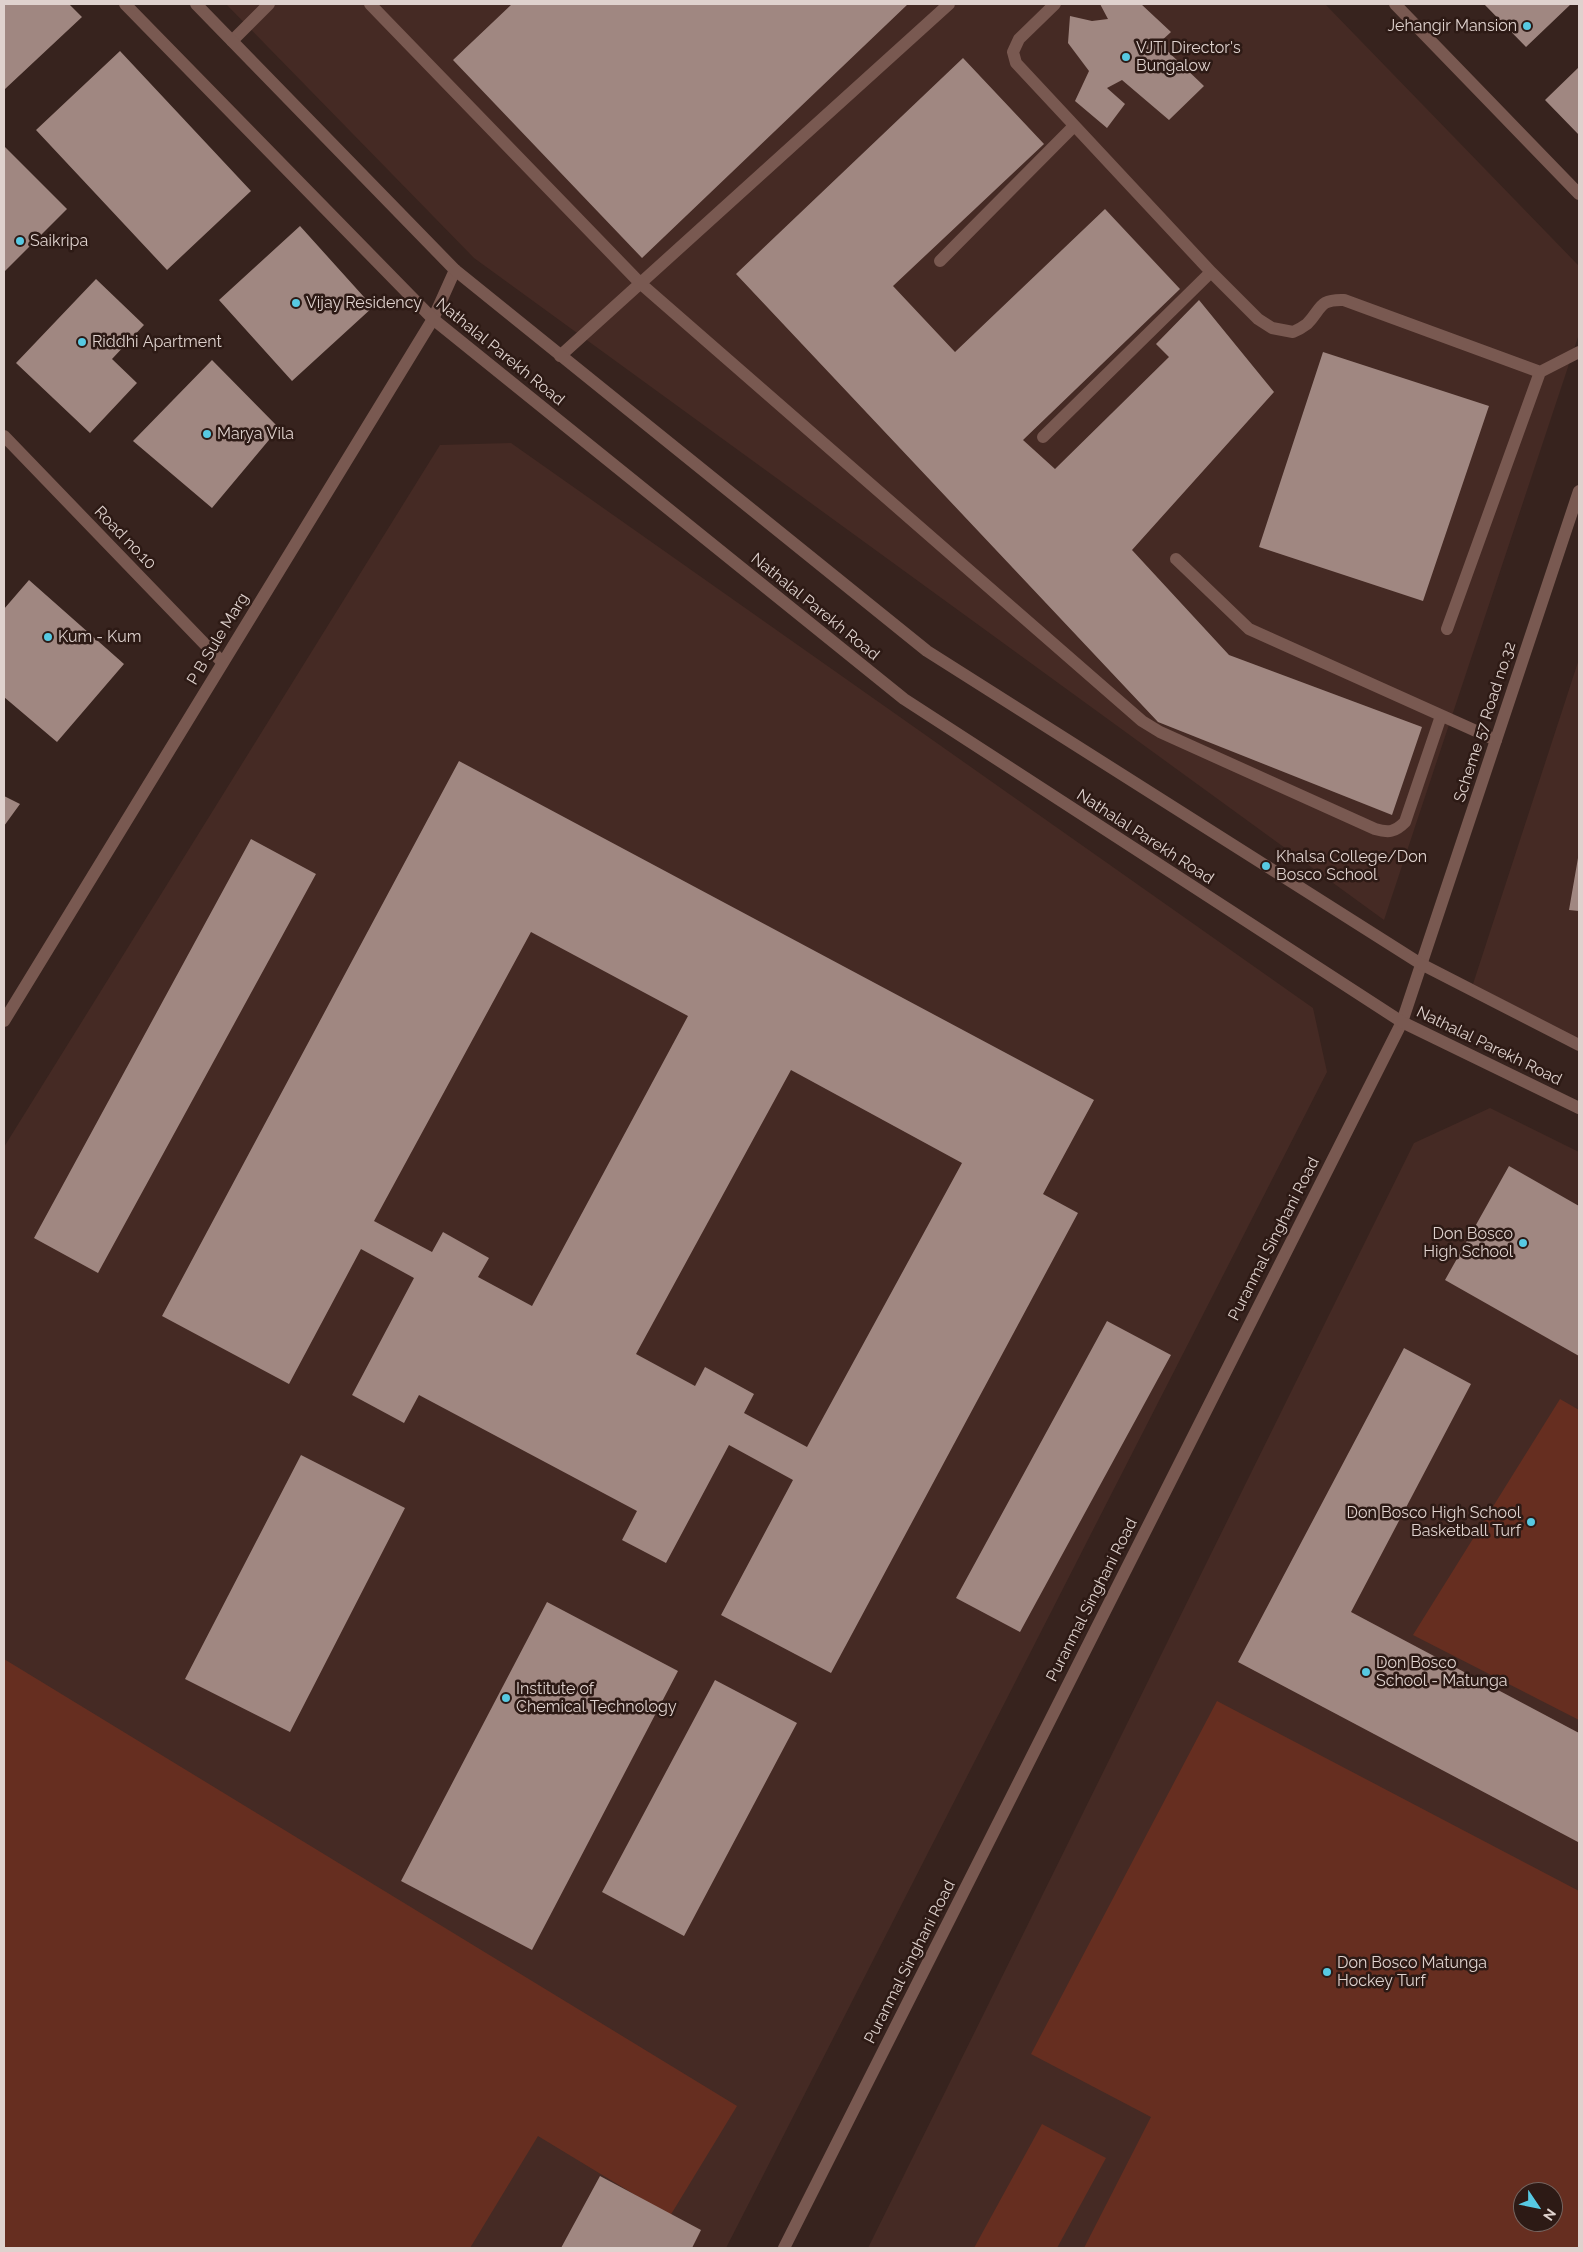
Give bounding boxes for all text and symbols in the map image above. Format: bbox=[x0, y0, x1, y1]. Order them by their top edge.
place label: Jehangir Mansion bbox=[1388, 16, 1517, 36]
marker: Jehangir Mansion bbox=[1521, 20, 1533, 32]
place label: VJTI Director's Bungalow bbox=[1136, 38, 1241, 76]
marker: VJTI Director's Bungalow bbox=[1120, 51, 1132, 63]
place label: Saikripa bbox=[30, 231, 88, 251]
marker: Saikripa bbox=[14, 235, 26, 247]
place label: Vijay Residency bbox=[306, 293, 422, 313]
street label: Nathalal Parekh Road bbox=[432, 294, 568, 410]
marker: Vijay Residency bbox=[290, 297, 302, 309]
place label: Riddhi Apartment bbox=[92, 332, 222, 352]
marker: Riddhi Apartment bbox=[76, 336, 88, 348]
place label: Marya Vila bbox=[217, 424, 294, 444]
marker: Marya Vila bbox=[201, 428, 213, 440]
street label: Road no.10 bbox=[90, 502, 160, 574]
street label: Nathalal Parekh Road bbox=[747, 549, 883, 665]
street label: P B Sule Marg bbox=[183, 590, 253, 688]
place label: Kum - Kum bbox=[58, 627, 141, 647]
marker: Kum - Kum bbox=[42, 631, 54, 643]
street label: Scheme 57 Road no.32 bbox=[1450, 639, 1520, 805]
street label: Nathalal Parekh Road bbox=[1073, 786, 1217, 888]
place label: Khalsa College/Don Bosco School bbox=[1276, 847, 1427, 885]
marker: Khalsa College/Don Bosco School bbox=[1260, 860, 1272, 872]
street label: Nathalal Parekh Road bbox=[1413, 1002, 1565, 1090]
street label: Puranmal Singhani Road bbox=[1224, 1154, 1324, 1324]
place label: Don Bosco High School bbox=[1423, 1224, 1513, 1262]
marker: Don Bosco High School bbox=[1517, 1237, 1529, 1249]
place label: Don Bosco High School Basketball Turf bbox=[1347, 1503, 1521, 1541]
street label: Puranmal Singhani Road bbox=[1042, 1515, 1142, 1685]
marker: Don Bosco High School Basketball Turf bbox=[1525, 1516, 1537, 1528]
place label: Don Bosco School - Matunga bbox=[1376, 1653, 1508, 1691]
marker: Don Bosco School - Matunga bbox=[1360, 1666, 1372, 1678]
place label: Institute of Chemical Technology bbox=[516, 1679, 677, 1717]
marker: Institute of Chemical Technology bbox=[500, 1692, 512, 1704]
street label: Puranmal Singhani Road bbox=[860, 1877, 960, 2047]
place label: Don Bosco Matunga Hockey Turf bbox=[1337, 1953, 1487, 1991]
marker: Don Bosco Matunga Hockey Turf bbox=[1321, 1966, 1333, 1978]
north arrow bbox=[1513, 2182, 1563, 2232]
text: N bbox=[1540, 2206, 1559, 2224]

